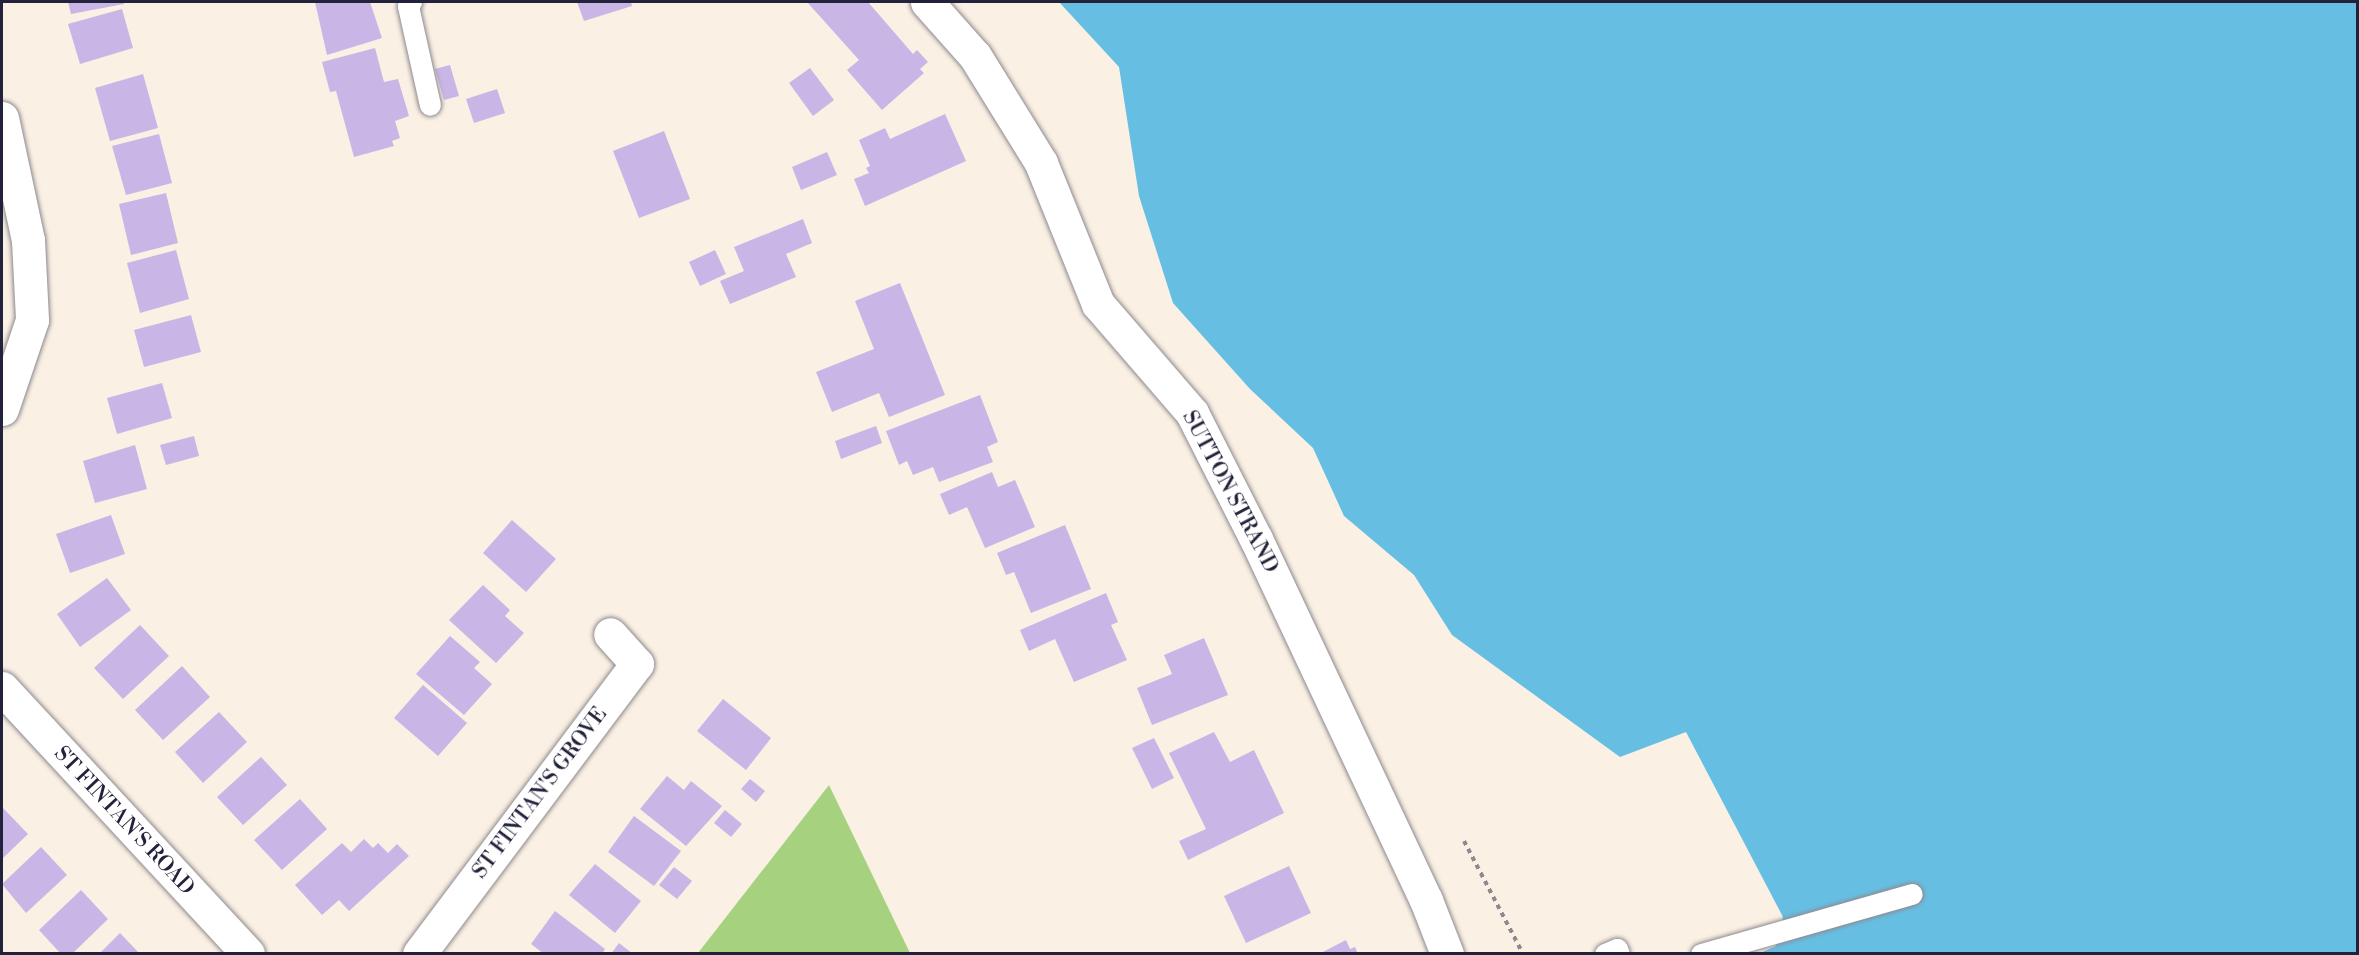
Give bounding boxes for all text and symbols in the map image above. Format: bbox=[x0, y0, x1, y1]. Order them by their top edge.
street label: SUTTON STRAND bbox=[1177, 406, 1283, 578]
street label: ST FINTAN'S GROVE bbox=[467, 702, 613, 884]
street label: ST FINTAN'S ROAD bbox=[49, 741, 199, 901]

